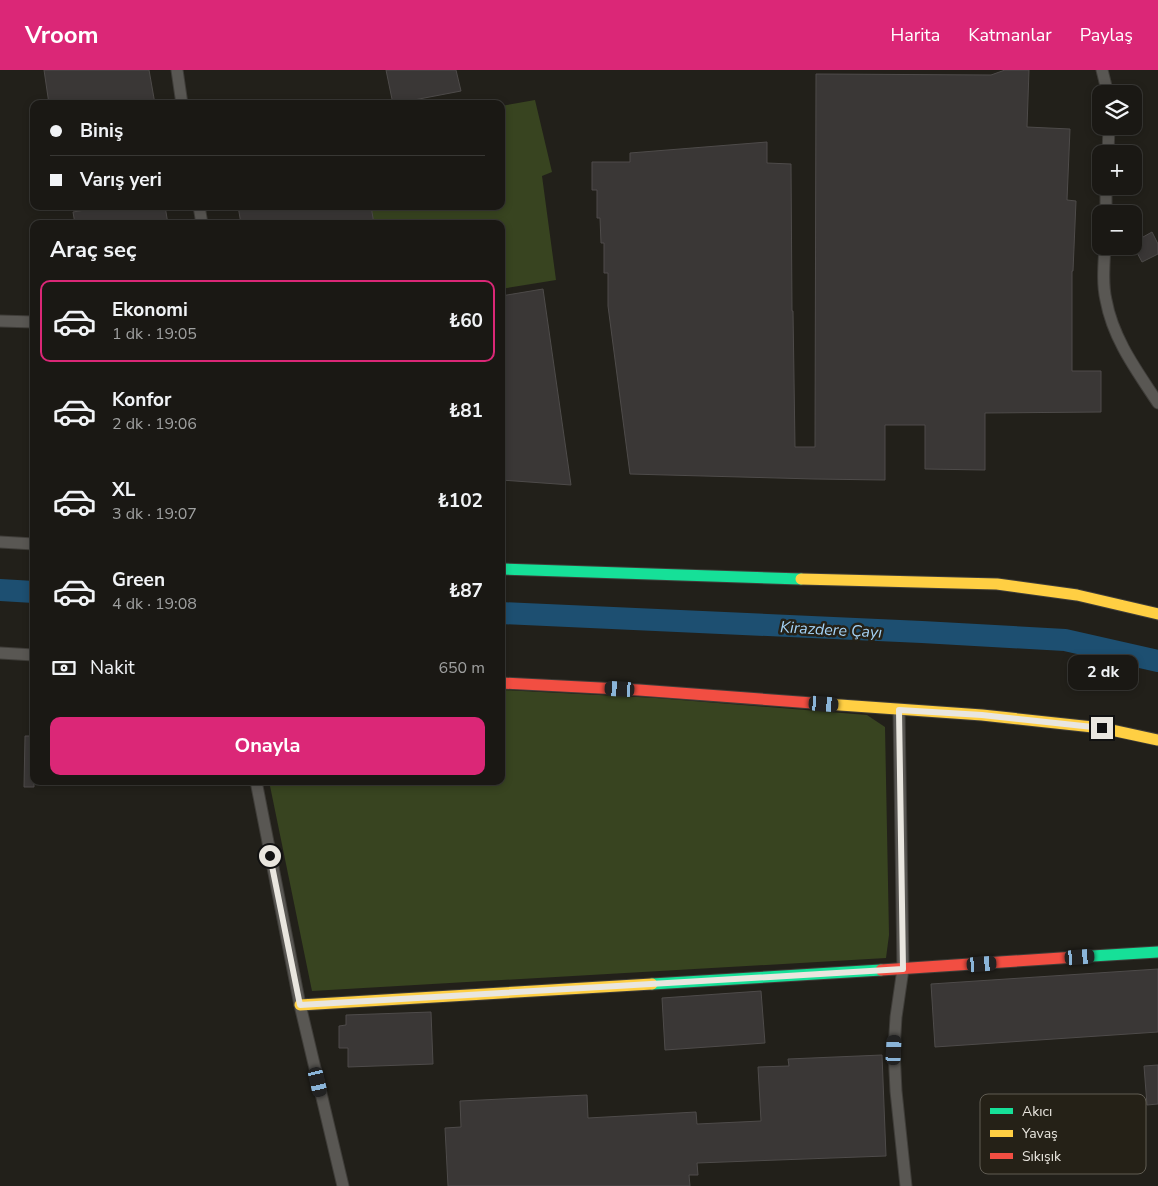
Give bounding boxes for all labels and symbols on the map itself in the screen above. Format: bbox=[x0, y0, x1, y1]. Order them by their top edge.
water label: Kirazdere Çayı bbox=[779, 616, 883, 644]
callout: 2 dk bbox=[1067, 656, 1137, 690]
car bbox=[604, 681, 635, 697]
car bbox=[808, 695, 839, 713]
route end bbox=[1091, 717, 1113, 739]
route start bbox=[259, 845, 281, 867]
car bbox=[1064, 948, 1095, 966]
car bbox=[966, 955, 997, 973]
car bbox=[885, 1035, 902, 1065]
car bbox=[307, 1066, 328, 1098]
legend bbox=[980, 1094, 1146, 1174]
text: Akıcı bbox=[1022, 1102, 1052, 1121]
text: Yavaş bbox=[1021, 1124, 1058, 1143]
text: Sıkışık bbox=[1022, 1147, 1062, 1166]

